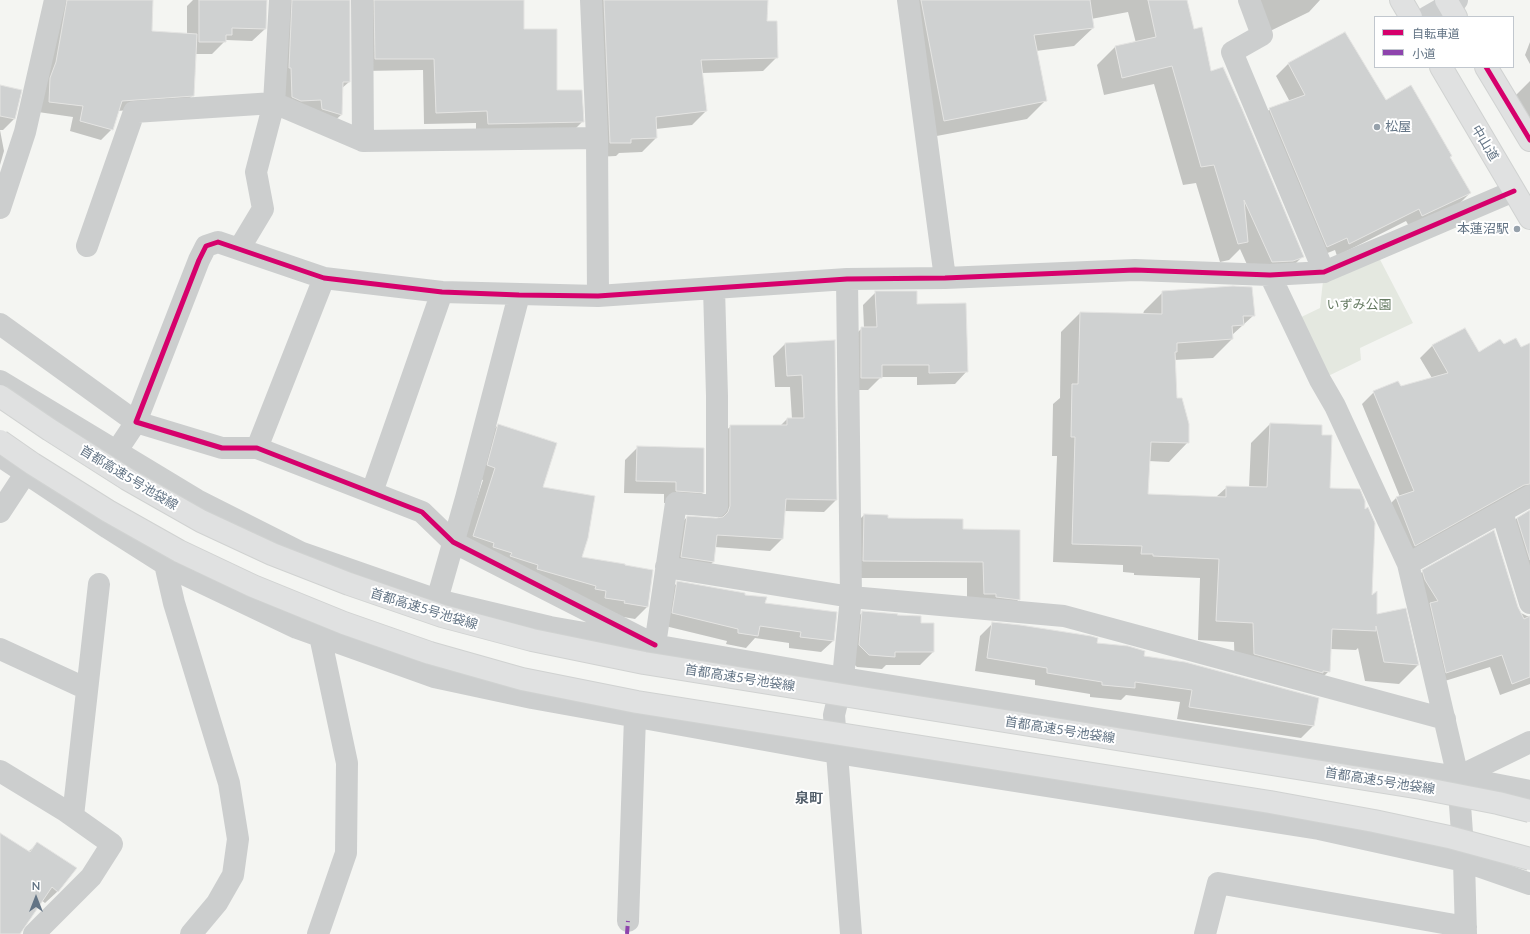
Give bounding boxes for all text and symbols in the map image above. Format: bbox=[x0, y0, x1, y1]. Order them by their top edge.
legend bbox=[1374, 16, 1514, 68]
text: 自転車道 bbox=[1412, 26, 1460, 41]
text: 小道 bbox=[1412, 46, 1436, 61]
place label: 松屋 bbox=[1385, 119, 1411, 135]
marker: 松屋 bbox=[1372, 122, 1382, 132]
street label: 中山道 bbox=[1468, 122, 1502, 164]
place label: 本蓮沼駅 bbox=[1457, 221, 1509, 237]
marker: 本蓮沼駅 bbox=[1512, 224, 1522, 234]
park label: いずみ公園 bbox=[1327, 297, 1391, 313]
street label: 首都高速5号池袋線 bbox=[77, 443, 181, 513]
street label: 首都高速5号池袋線 bbox=[368, 585, 480, 633]
street label: 首都高速5号池袋線 bbox=[684, 662, 796, 694]
street label: 首都高速5号池袋線 bbox=[1004, 714, 1116, 746]
street label: 首都高速5号池袋線 bbox=[1324, 765, 1436, 797]
district label: 泉町 bbox=[795, 790, 823, 806]
north arrow bbox=[16, 878, 56, 918]
text: N bbox=[32, 879, 40, 892]

